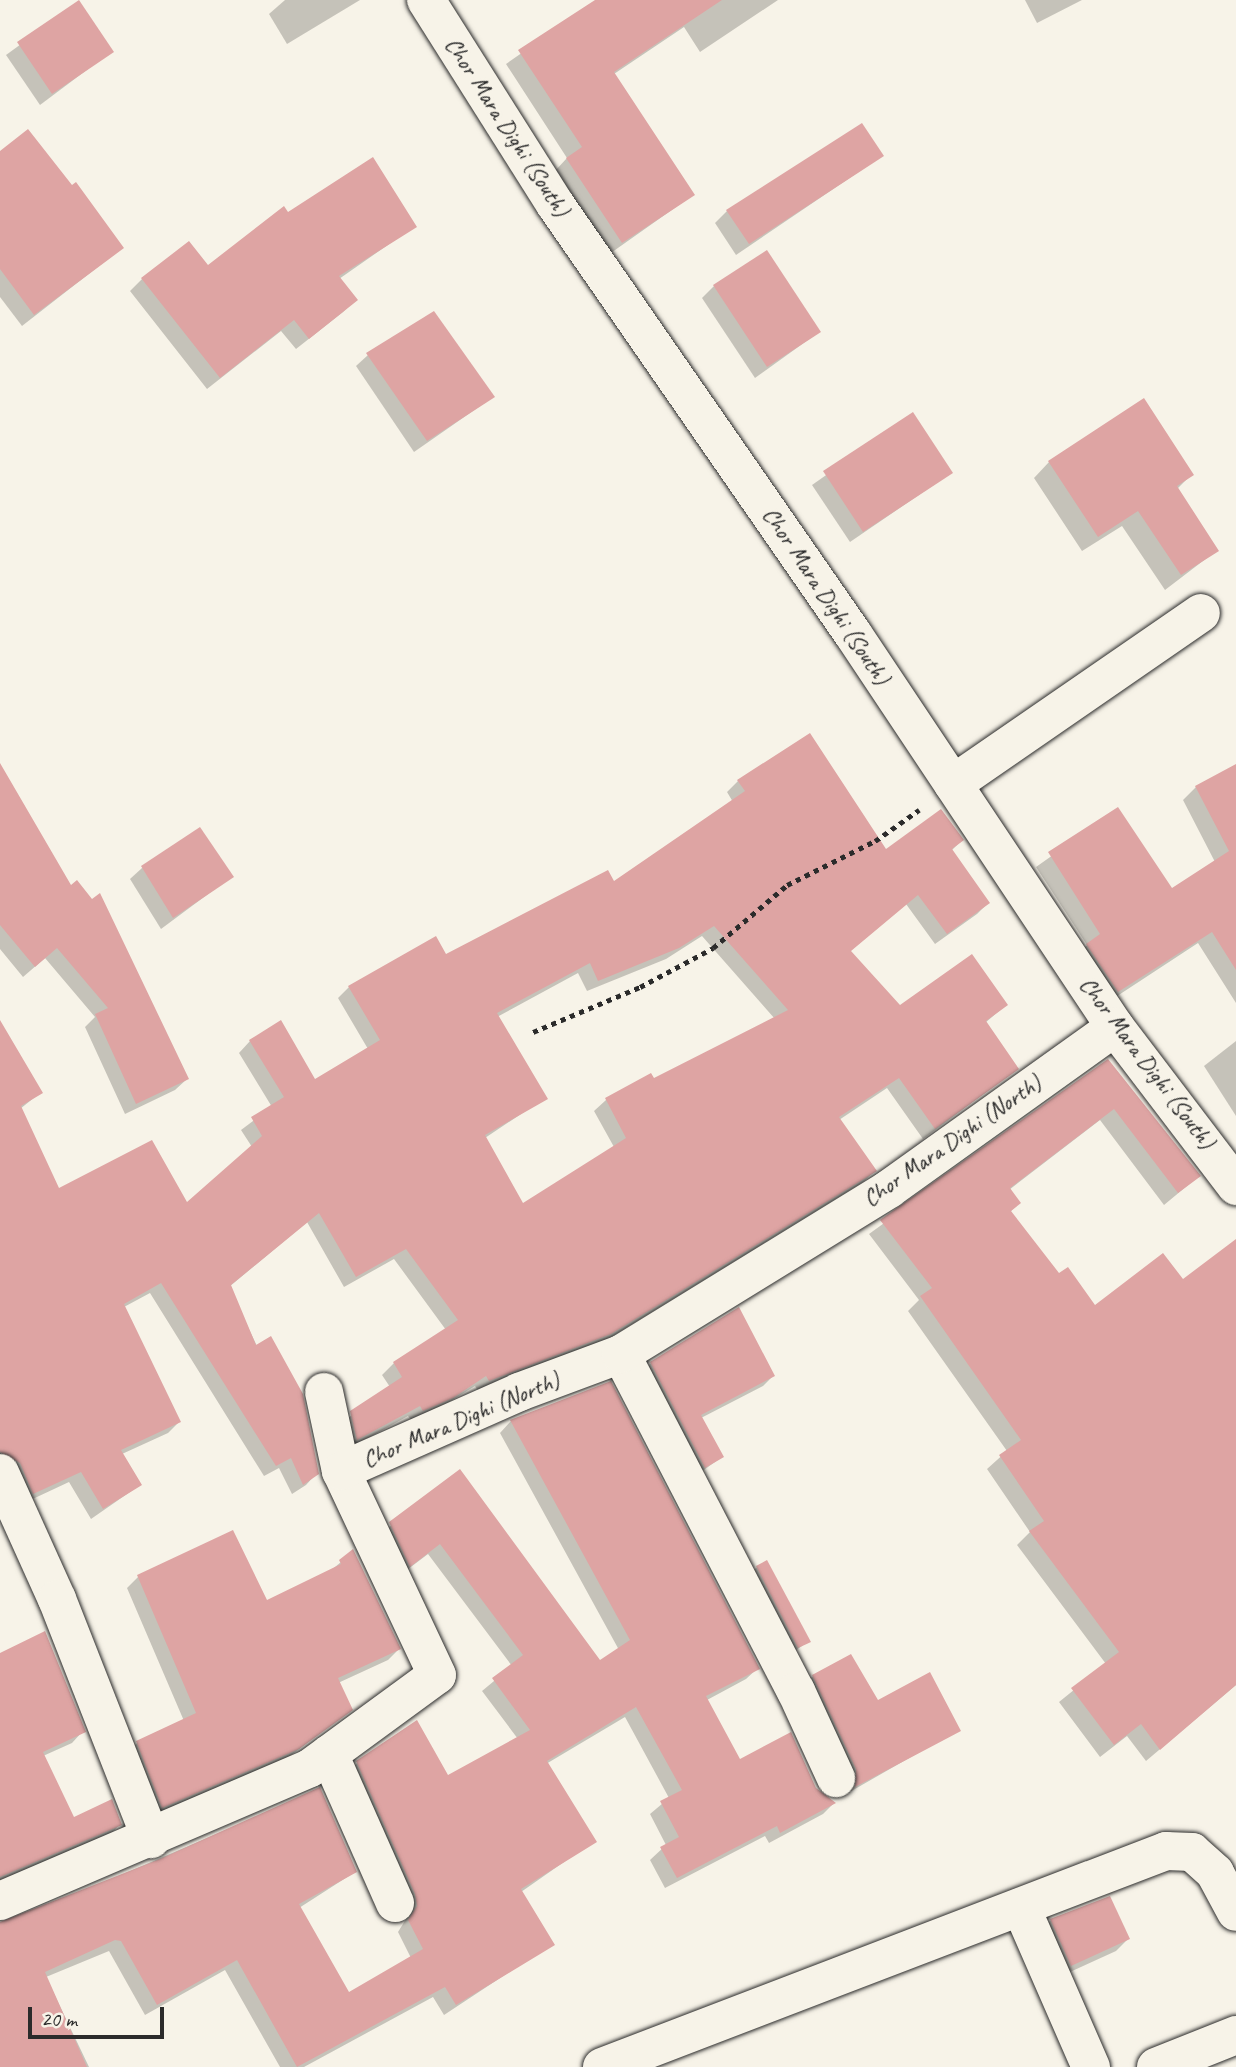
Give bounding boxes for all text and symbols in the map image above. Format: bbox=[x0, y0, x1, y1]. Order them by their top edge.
street label: Chor Mara Dighi (South) bbox=[438, 31, 576, 223]
street label: Chor Mara Dighi (South) bbox=[756, 501, 896, 691]
street label: Chor Mara Dighi (South) bbox=[1073, 971, 1221, 1155]
street label: Chor Mara Dighi (North) bbox=[857, 1068, 1047, 1214]
street label: Chor Mara Dighi (North) bbox=[358, 1365, 564, 1475]
scale bar bbox=[32, 1994, 168, 2038]
text: 20 m bbox=[41, 2006, 77, 2032]

